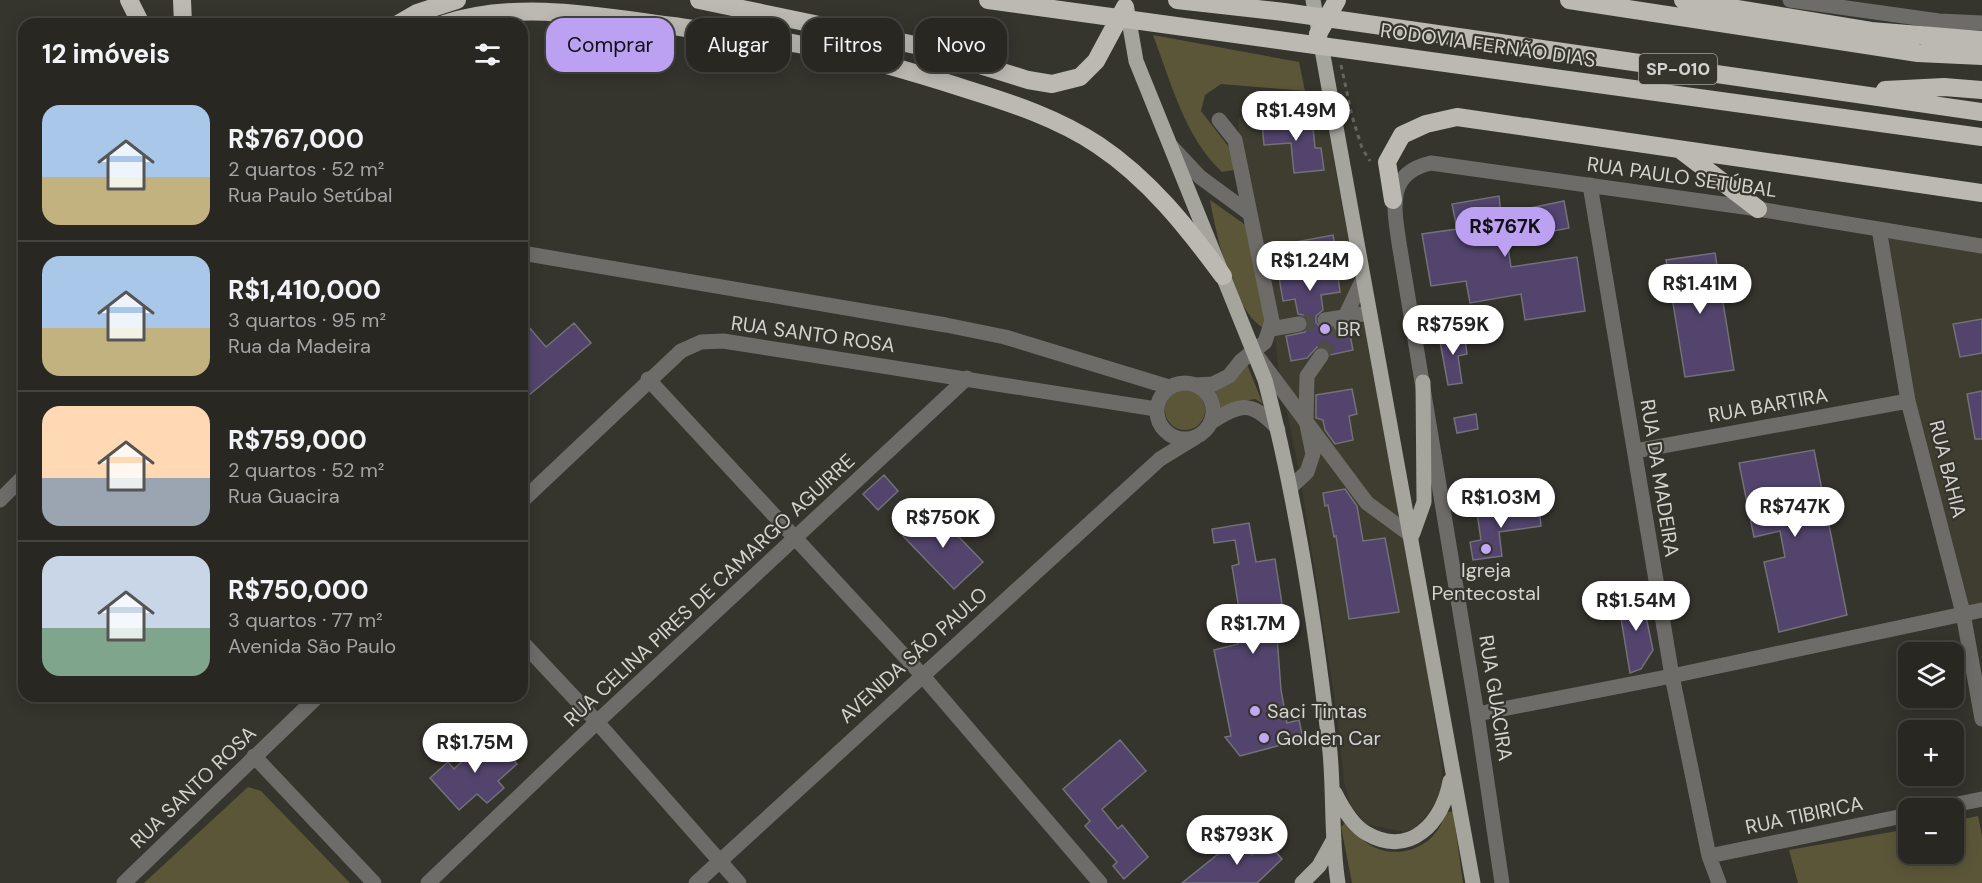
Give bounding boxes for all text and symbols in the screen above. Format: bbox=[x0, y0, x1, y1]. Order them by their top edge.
street label: RODOVIA FERNÃO DIAS bbox=[1379, 17, 1597, 73]
chip: Comprar bbox=[546, 18, 674, 72]
chip: Alugar bbox=[686, 18, 790, 72]
chip: Filtros bbox=[802, 18, 903, 72]
chip: Novo bbox=[915, 18, 1007, 72]
text: 12 imóveis bbox=[42, 37, 170, 71]
icon: filters bbox=[471, 38, 504, 71]
road number: SP-010 bbox=[1639, 54, 1717, 84]
pin: R$1.49M bbox=[1241, 91, 1351, 142]
text: R$1.49M bbox=[1256, 97, 1336, 123]
text: R$767,000 bbox=[228, 122, 364, 156]
icon: home bbox=[90, 129, 162, 201]
street label: RUA PAULO SETÚBAL bbox=[1585, 151, 1779, 203]
text: 2 quartos · 52 m² bbox=[228, 156, 384, 182]
text: Rua Paulo Setúbal bbox=[228, 182, 392, 208]
pin: R$767K bbox=[1456, 207, 1554, 258]
text: R$767K bbox=[1469, 213, 1541, 239]
pin: R$1.24M bbox=[1255, 241, 1365, 292]
text: R$1.24M bbox=[1270, 247, 1350, 273]
pin: R$1.41M bbox=[1645, 264, 1755, 315]
text: R$1.41M bbox=[1662, 270, 1738, 296]
text: R$1,410,000 bbox=[228, 273, 381, 307]
icon: home bbox=[90, 280, 162, 352]
pin: R$759K bbox=[1404, 305, 1502, 356]
text: 3 quartos · 95 m² bbox=[228, 307, 386, 333]
street label: RUA SANTO ROSA bbox=[729, 310, 897, 358]
text: R$759K bbox=[1417, 311, 1489, 337]
place label: BR bbox=[1337, 316, 1361, 342]
marker: BR bbox=[1318, 322, 1332, 336]
text: Rua da Madeira bbox=[228, 333, 371, 359]
street label: RUA BARTIRA bbox=[1706, 382, 1830, 428]
street label: RUA DA MADEIRA bbox=[1635, 397, 1685, 559]
street label: RUA BAHIA bbox=[1923, 417, 1973, 521]
text: R$759,000 bbox=[228, 423, 367, 457]
icon: home bbox=[90, 430, 162, 502]
street label: RUA CELINA PIRES DE CAMARGO AGUIRRE bbox=[558, 448, 860, 732]
text: 2 quartos · 52 m² bbox=[228, 457, 384, 483]
pin: R$1.03M bbox=[1446, 478, 1556, 529]
text: Rua Guacira bbox=[228, 483, 340, 509]
text: R$1.03M bbox=[1461, 484, 1541, 510]
pin: R$747K bbox=[1746, 487, 1844, 538]
text: R$747K bbox=[1759, 493, 1831, 519]
pin: R$750K bbox=[894, 498, 992, 549]
text: R$750K bbox=[906, 504, 980, 530]
marker: Igreja Pentecostal bbox=[1479, 542, 1493, 556]
place label: Igreja Pentecostal bbox=[1432, 557, 1540, 606]
text: R$750,000 bbox=[228, 573, 368, 607]
icon: home bbox=[90, 580, 162, 652]
street label: AVENIDA SÃO PAULO bbox=[833, 581, 993, 729]
pin: R$1.54M bbox=[1581, 581, 1691, 632]
text: R$1.54M bbox=[1596, 587, 1676, 613]
pin: R$1.7M bbox=[1204, 604, 1302, 655]
text: 3 quartos · 77 m² bbox=[228, 607, 383, 633]
text: R$1.7M bbox=[1221, 610, 1285, 636]
text: Avenida São Paulo bbox=[228, 633, 396, 659]
street label: RUA GUACIRA bbox=[1473, 633, 1519, 763]
map controls bbox=[1898, 642, 1964, 864]
button: layers bbox=[1898, 642, 1964, 708]
place label: Saci Tintas bbox=[1267, 698, 1367, 724]
marker: Saci Tintas bbox=[1248, 704, 1262, 718]
street label: RUA SANTO ROSA bbox=[125, 720, 261, 854]
button: + bbox=[1898, 720, 1964, 786]
pin: R$1.75M bbox=[420, 723, 530, 774]
place label: Golden Car bbox=[1276, 725, 1381, 751]
text: R$1.75M bbox=[437, 729, 513, 755]
marker: Golden Car bbox=[1257, 731, 1271, 745]
street label: RUA TIBIRICA bbox=[1743, 790, 1865, 840]
button: − bbox=[1898, 798, 1964, 864]
pin: R$793K bbox=[1188, 815, 1286, 866]
text: R$793K bbox=[1201, 821, 1273, 847]

